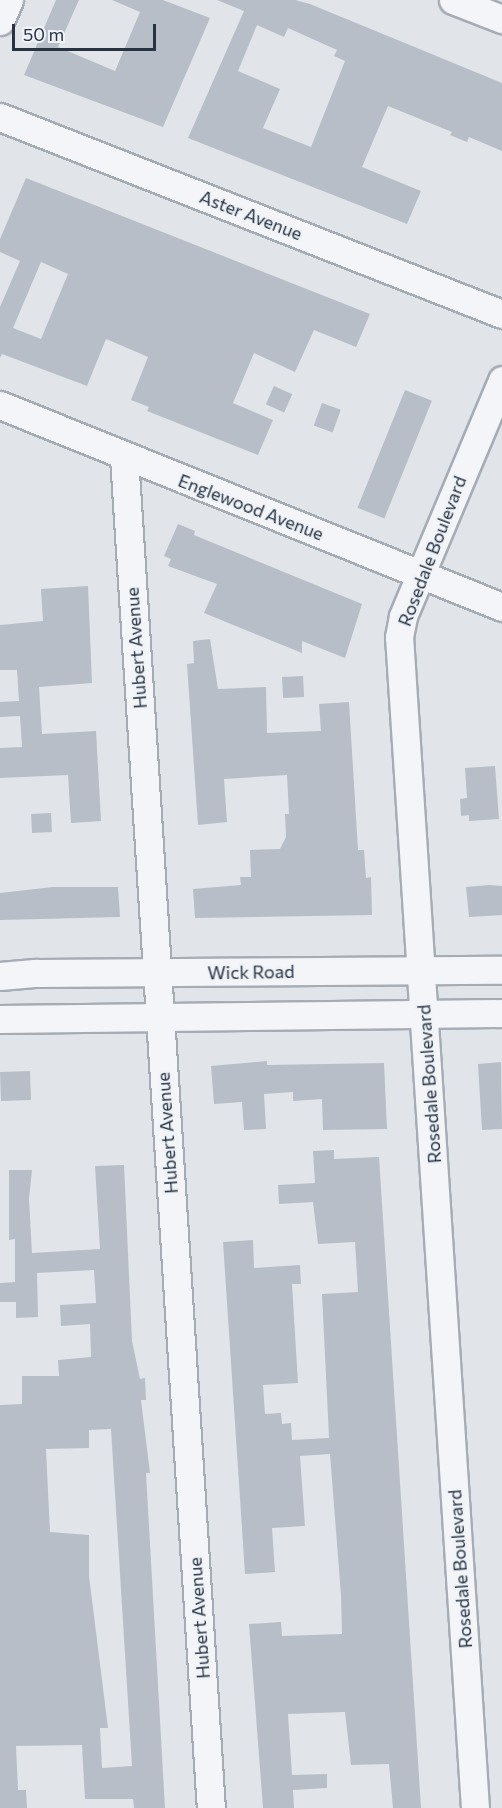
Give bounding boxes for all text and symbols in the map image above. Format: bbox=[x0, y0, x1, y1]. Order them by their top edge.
scale bar bbox=[15, 12, 159, 50]
text: 50 m bbox=[23, 23, 64, 45]
street label: Aster Avenue bbox=[197, 186, 305, 244]
street label: Englewood Avenue bbox=[175, 469, 327, 545]
street label: Rosedale Boulevard bbox=[393, 473, 471, 629]
street label: Hubert Avenue bbox=[121, 587, 151, 709]
street label: Wick Road bbox=[207, 960, 295, 984]
street label: Rosedale Boulevard bbox=[413, 1004, 445, 1164]
street label: Hubert Avenue bbox=[152, 1072, 182, 1194]
street label: Rosedale Boulevard bbox=[444, 1489, 476, 1649]
street label: Hubert Avenue bbox=[184, 1557, 214, 1679]

